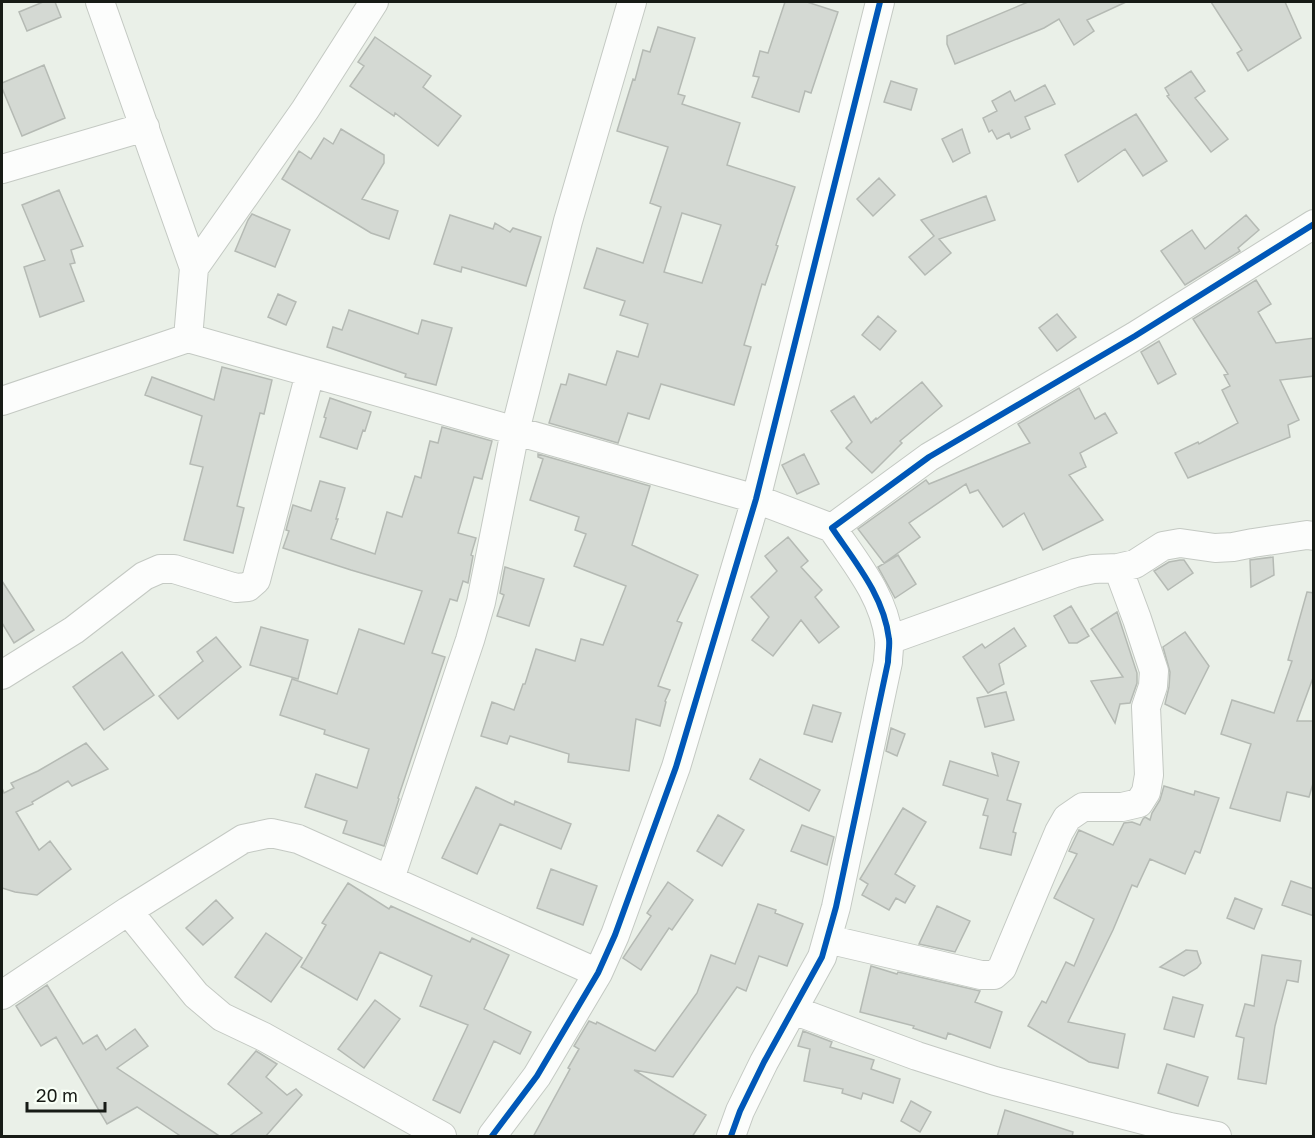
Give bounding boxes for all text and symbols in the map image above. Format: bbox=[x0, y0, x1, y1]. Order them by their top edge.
scale bar bbox=[27, 1075, 105, 1113]
text: 20 m bbox=[36, 1084, 78, 1106]

